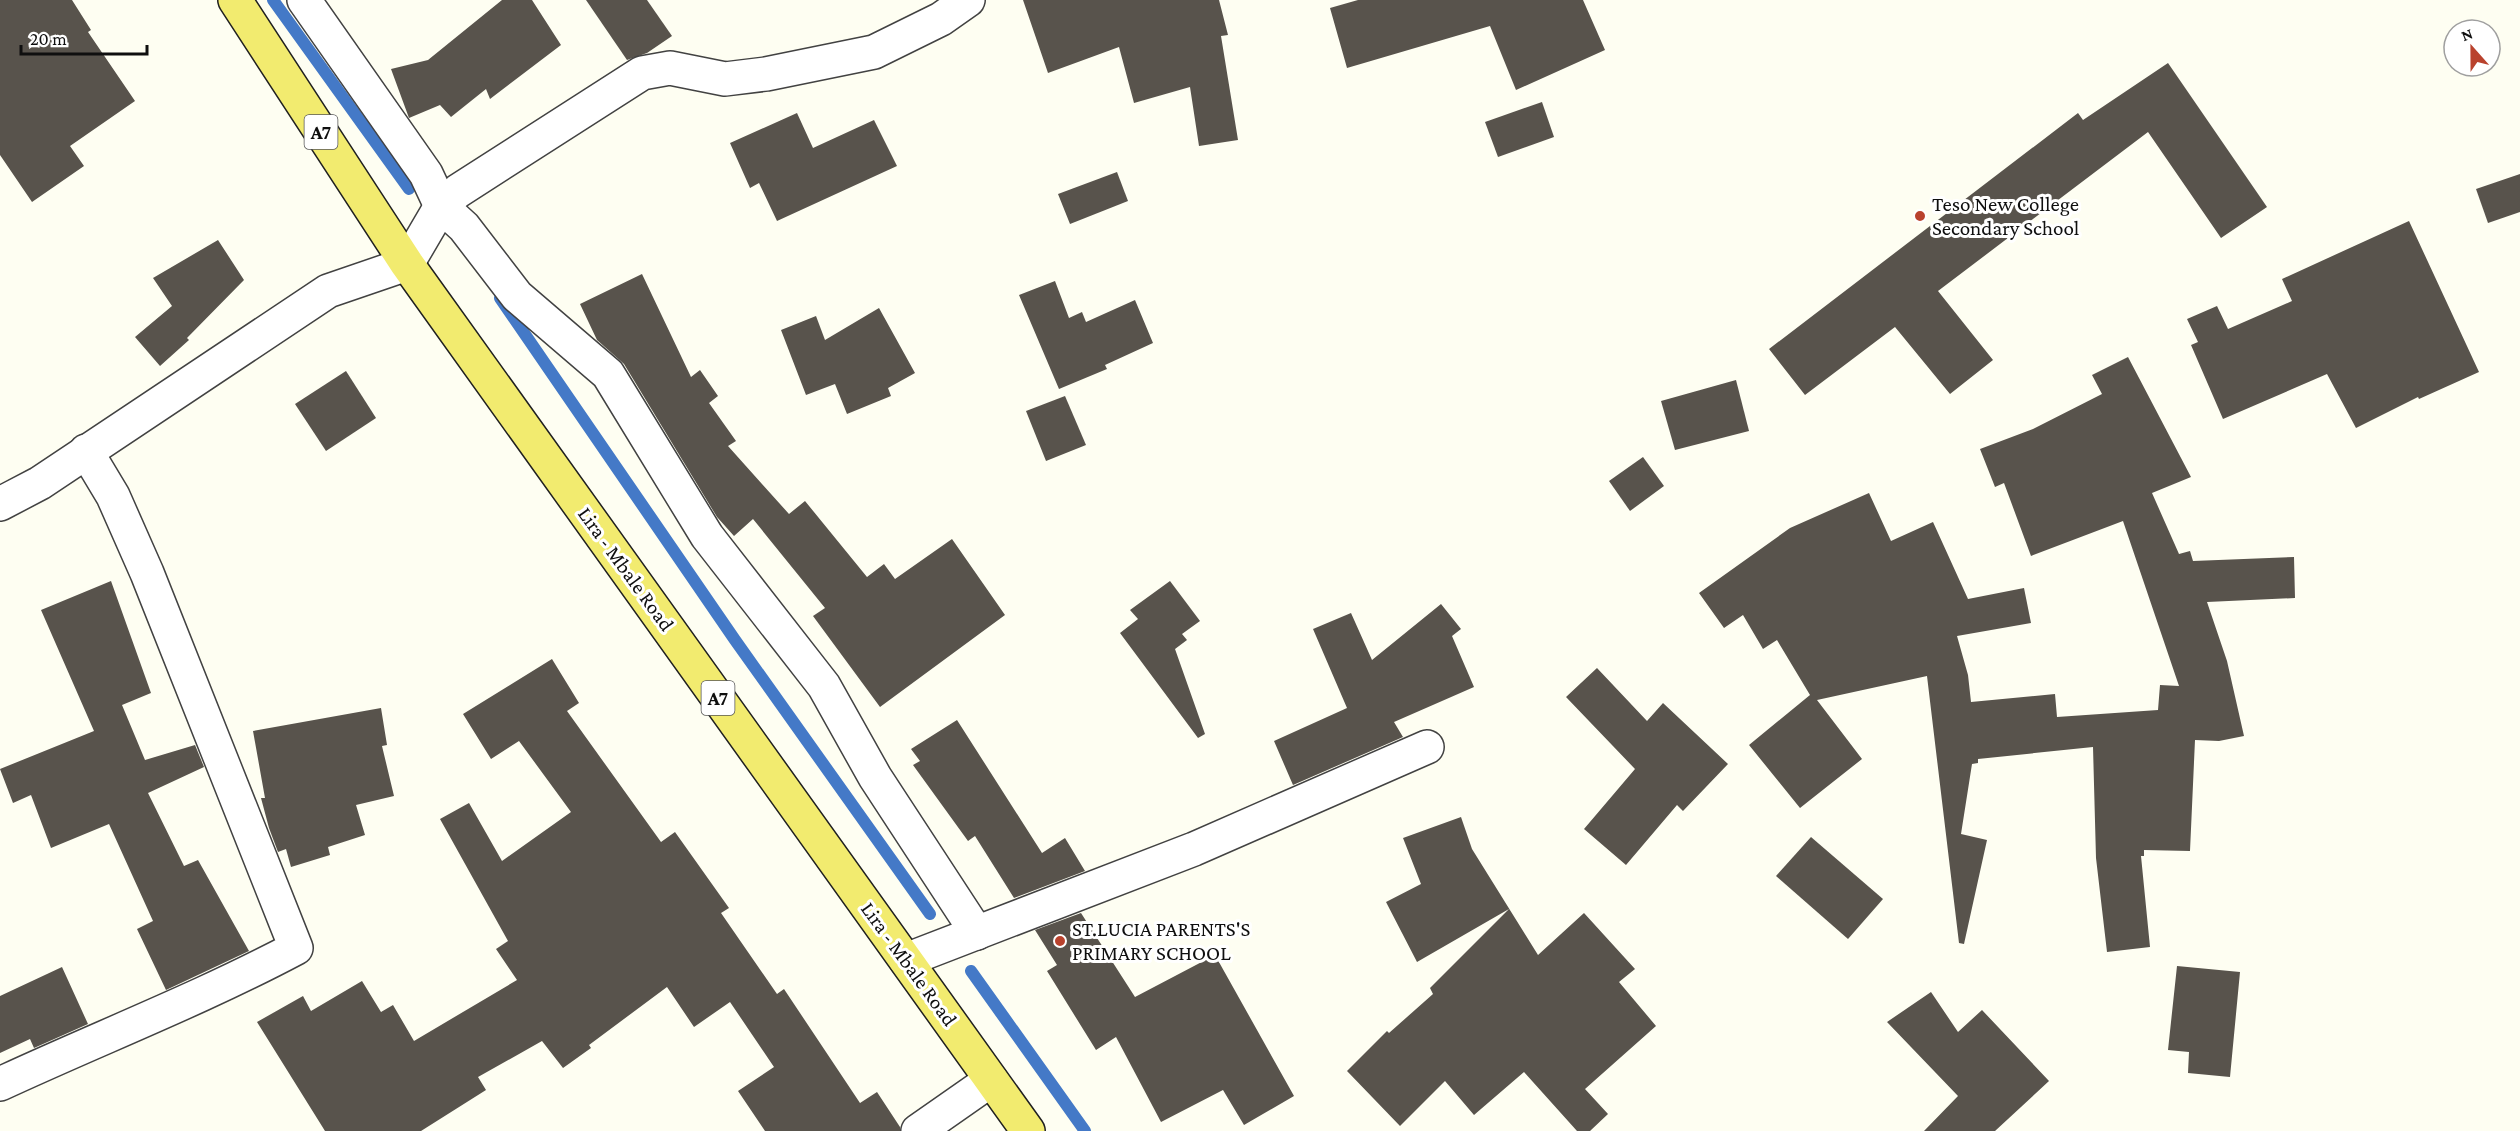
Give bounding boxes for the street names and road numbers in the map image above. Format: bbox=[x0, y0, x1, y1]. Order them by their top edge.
road number: A7 bbox=[304, 115, 338, 149]
street label: Lira - Mbale Road bbox=[573, 502, 679, 636]
road number: A7 bbox=[702, 681, 734, 715]
street label: Lira - Mbale Road bbox=[856, 897, 962, 1031]

